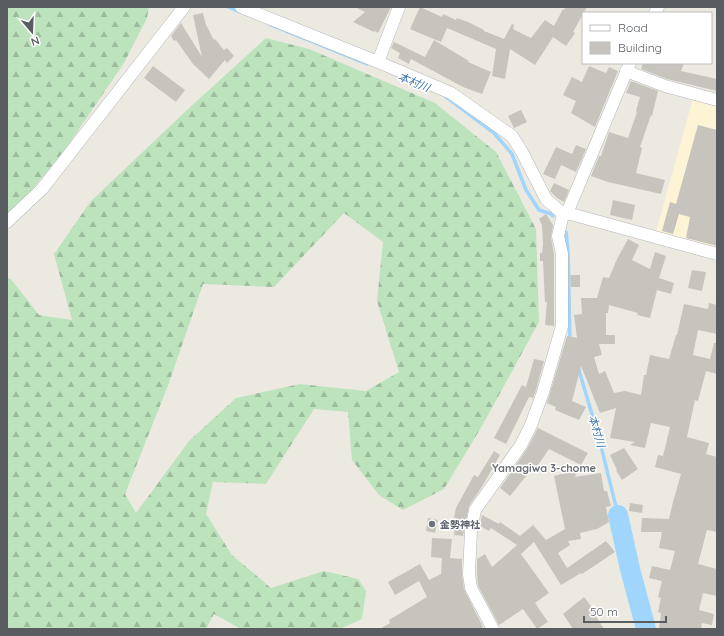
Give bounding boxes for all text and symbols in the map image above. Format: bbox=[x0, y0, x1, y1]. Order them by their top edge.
north arrow bbox=[12, 12, 52, 52]
legend bbox=[582, 12, 712, 64]
text: Road bbox=[618, 20, 648, 35]
text: N bbox=[29, 34, 41, 49]
text: Building bbox=[618, 40, 662, 55]
water label: 本村川 bbox=[396, 69, 433, 95]
water label: 本村川 bbox=[586, 413, 609, 450]
district label: Yamagiwa 3-chome bbox=[492, 461, 597, 475]
place label: 金勢神社 bbox=[440, 518, 481, 531]
marker: 金勢神社 bbox=[427, 519, 437, 529]
scale bar bbox=[584, 598, 666, 624]
text: 50 m bbox=[590, 604, 618, 619]

